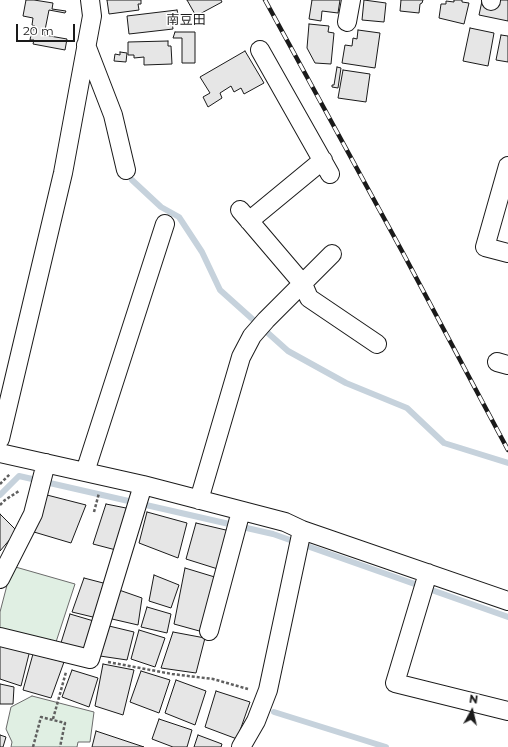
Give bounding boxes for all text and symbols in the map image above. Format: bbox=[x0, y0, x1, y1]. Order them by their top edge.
district label: 南豆田 bbox=[167, 12, 205, 28]
scale bar bbox=[18, 16, 77, 42]
text: 20 m bbox=[23, 23, 54, 38]
north arrow bbox=[452, 691, 492, 731]
text: N bbox=[468, 692, 479, 707]

